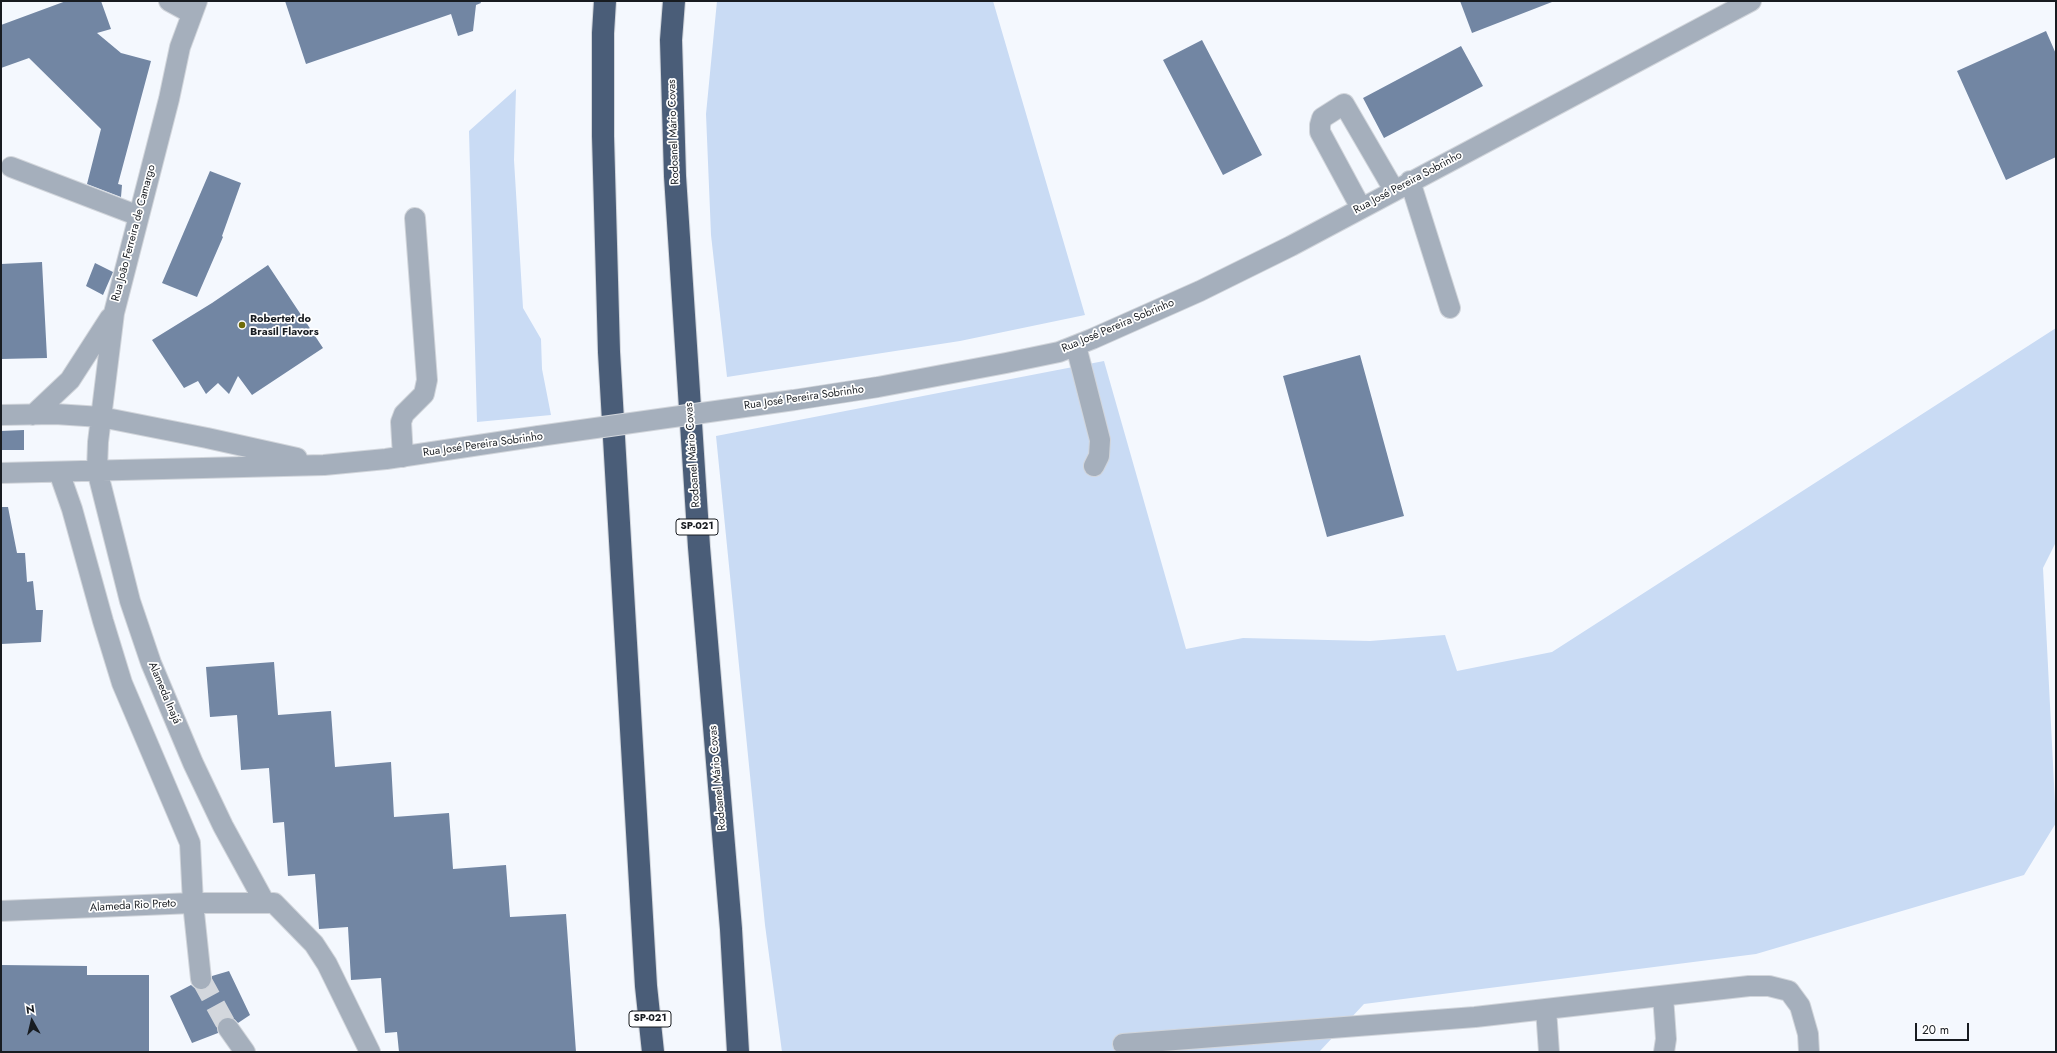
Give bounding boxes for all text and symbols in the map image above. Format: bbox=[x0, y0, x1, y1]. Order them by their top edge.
street label: Rodoanel Mário Covas bbox=[666, 79, 682, 185]
street label: Rua José Pereira Sobrinho bbox=[1352, 149, 1464, 217]
street label: Rua João Ferreira de Camargo bbox=[109, 163, 159, 303]
street label: Rua José Pereira Sobrinho bbox=[1060, 296, 1176, 356]
place label: Robertet do Brasil Flavors bbox=[250, 312, 319, 338]
marker: Robertet do Brasil Flavors bbox=[237, 320, 247, 330]
street label: Rua José Pereira Sobrinho bbox=[743, 383, 865, 413]
street label: Rodoanel Mário Covas bbox=[683, 402, 703, 508]
street label: Rua José Pereira Sobrinho bbox=[422, 430, 544, 460]
road number: SP-021 bbox=[676, 519, 718, 535]
street label: Alameda Inajá bbox=[145, 660, 183, 726]
street label: Rodoanel Mário Covas bbox=[707, 725, 729, 831]
street label: Alameda Rio Preto bbox=[90, 897, 176, 915]
north arrow bbox=[12, 1001, 52, 1041]
text: N bbox=[25, 1001, 36, 1018]
road number: SP-021 bbox=[629, 1011, 671, 1027]
scale bar bbox=[1917, 1015, 1971, 1041]
text: 20 m bbox=[1922, 1021, 1949, 1039]

